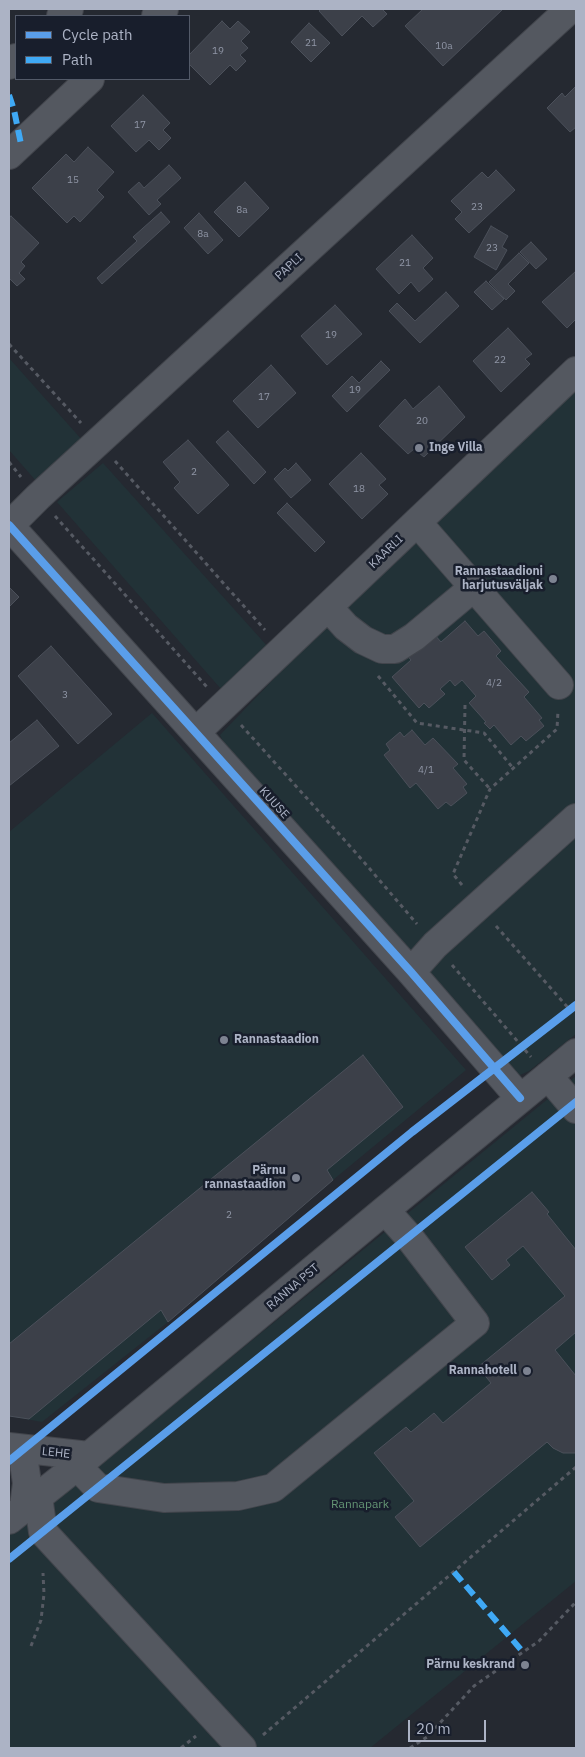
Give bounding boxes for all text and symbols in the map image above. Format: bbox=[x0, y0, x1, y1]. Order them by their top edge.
legend bbox=[15, 15, 190, 80]
text: Cycle path bbox=[62, 25, 133, 44]
house number: 21 bbox=[305, 37, 317, 49]
house number: 10a bbox=[435, 40, 453, 52]
house number: 19 bbox=[212, 45, 224, 57]
text: Path bbox=[62, 50, 93, 69]
house number: 17 bbox=[134, 119, 146, 131]
house number: 15 bbox=[67, 174, 79, 186]
house number: 23 bbox=[471, 201, 483, 213]
house number: 8a bbox=[236, 204, 248, 216]
house number: 8a bbox=[197, 228, 209, 240]
house number: 23 bbox=[486, 242, 498, 254]
street label: PAPLI bbox=[272, 251, 306, 283]
house number: 21 bbox=[399, 257, 411, 269]
house number: 19 bbox=[325, 329, 337, 341]
house number: 22 bbox=[494, 354, 506, 366]
house number: 19 bbox=[349, 384, 361, 396]
house number: 17 bbox=[258, 391, 270, 403]
house number: 20 bbox=[416, 415, 428, 427]
place label: Inge Villa bbox=[429, 441, 483, 455]
marker: Inge Villa bbox=[413, 442, 425, 454]
house number: 2 bbox=[191, 466, 197, 478]
house number: 18 bbox=[353, 483, 365, 495]
street label: KAARLI bbox=[366, 532, 406, 572]
place label: Rannastaadioni harjutusväljak bbox=[455, 565, 543, 593]
marker: Rannastaadioni harjutusväljak bbox=[547, 573, 559, 585]
house number: 4/2 bbox=[486, 677, 502, 689]
house number: 3 bbox=[62, 689, 68, 701]
house number: 4/1 bbox=[418, 764, 434, 776]
street label: KUUSE bbox=[256, 784, 292, 822]
place label: Rannastaadion bbox=[234, 1033, 319, 1047]
marker: Rannastaadion bbox=[218, 1034, 230, 1046]
place label: Pärnu rannastaadion bbox=[205, 1164, 286, 1192]
marker: Pärnu rannastaadion bbox=[290, 1172, 302, 1184]
house number: 2 bbox=[226, 1209, 232, 1221]
street label: RANNA PST bbox=[264, 1261, 322, 1313]
place label: Rannahotell bbox=[449, 1364, 517, 1378]
marker: Rannahotell bbox=[521, 1365, 533, 1377]
street label: LEHE bbox=[41, 1444, 71, 1462]
park label: Rannapark bbox=[331, 1498, 389, 1512]
place label: Pärnu keskrand bbox=[426, 1658, 515, 1672]
marker: Pärnu keskrand bbox=[519, 1659, 531, 1671]
scale bar bbox=[410, 1710, 488, 1742]
text: 20 m bbox=[416, 1719, 451, 1738]

